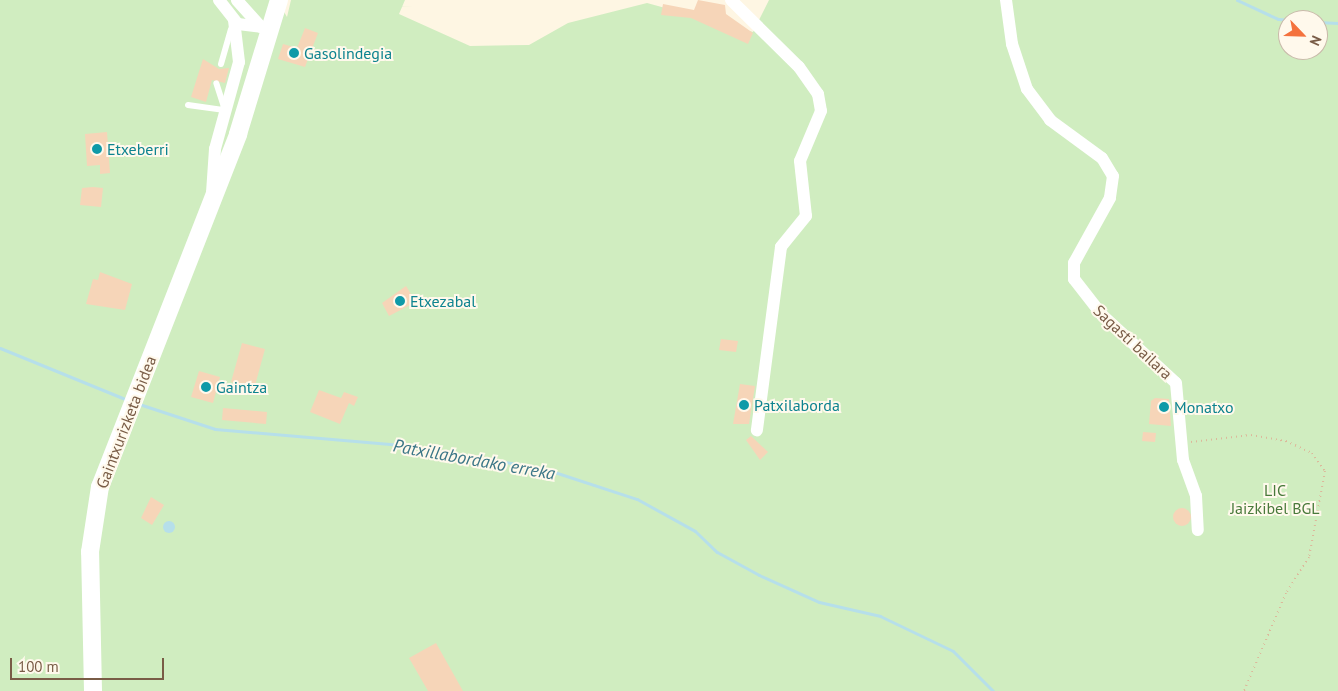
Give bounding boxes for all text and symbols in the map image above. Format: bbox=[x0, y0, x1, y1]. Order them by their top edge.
north arrow bbox=[1278, 10, 1328, 60]
text: N bbox=[1306, 33, 1326, 49]
place label: Gasolindegia bbox=[304, 43, 392, 63]
marker: Gasolindegia bbox=[288, 47, 300, 59]
place label: Etxeberri bbox=[107, 139, 169, 159]
marker: Etxeberri bbox=[91, 143, 103, 155]
place label: Etxezabal bbox=[410, 291, 476, 311]
marker: Etxezabal bbox=[394, 295, 406, 307]
street label: Sagasti bailara bbox=[1090, 301, 1176, 383]
street label: Gaintxurizketa bidea bbox=[92, 353, 160, 491]
place label: Gaintza bbox=[216, 377, 267, 397]
marker: Gaintza bbox=[200, 381, 212, 393]
place label: Patxilaborda bbox=[754, 395, 840, 415]
place label: Monatxo bbox=[1174, 397, 1234, 417]
marker: Patxilaborda bbox=[738, 399, 750, 411]
marker: Monatxo bbox=[1158, 401, 1170, 413]
water label: Patxillabordako erreka bbox=[391, 435, 557, 485]
park label: LIC Jaizkibel BGL bbox=[1230, 480, 1320, 518]
scale bar bbox=[12, 648, 166, 680]
text: 100 m bbox=[18, 657, 59, 676]

